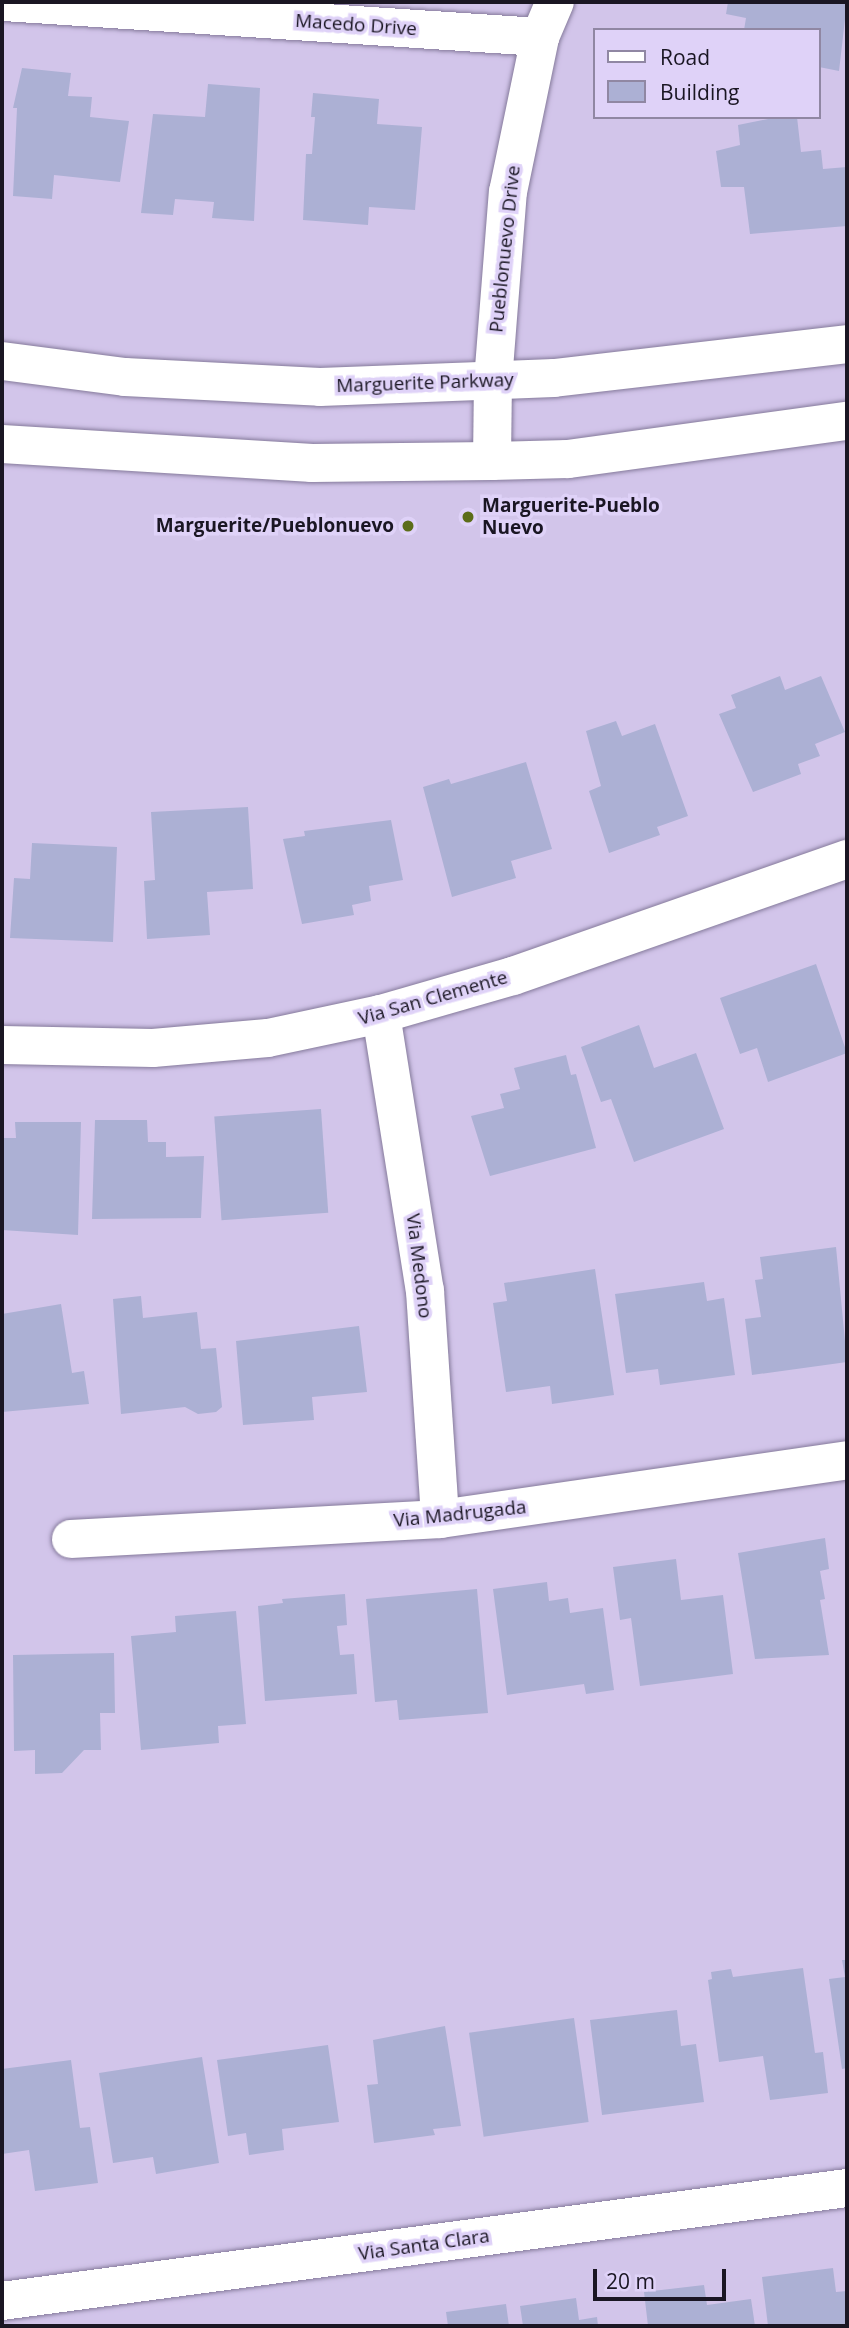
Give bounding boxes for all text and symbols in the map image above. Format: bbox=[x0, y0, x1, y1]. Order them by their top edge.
street label: Macedo Drive bbox=[294, 9, 418, 41]
legend bbox=[594, 28, 821, 119]
text: Road bbox=[660, 43, 710, 71]
text: Building bbox=[660, 78, 739, 106]
street label: Pueblonuevo Drive bbox=[485, 164, 525, 334]
street label: Marguerite Parkway bbox=[336, 369, 514, 397]
place label: Marguerite-Pueblo Nuevo bbox=[482, 495, 660, 539]
marker: Marguerite-Pueblo Nuevo bbox=[460, 509, 476, 525]
place label: Marguerite/Pueblonuevo bbox=[156, 515, 394, 537]
marker: Marguerite/Pueblonuevo bbox=[400, 518, 416, 534]
street label: Via San Clemente bbox=[356, 966, 510, 1030]
street label: Via Medono bbox=[401, 1212, 437, 1320]
street label: Via Madrugada bbox=[392, 1496, 528, 1532]
street label: Via Santa Clara bbox=[357, 2225, 491, 2265]
scale bar bbox=[597, 2254, 730, 2298]
text: 20 m bbox=[606, 2267, 655, 2295]

